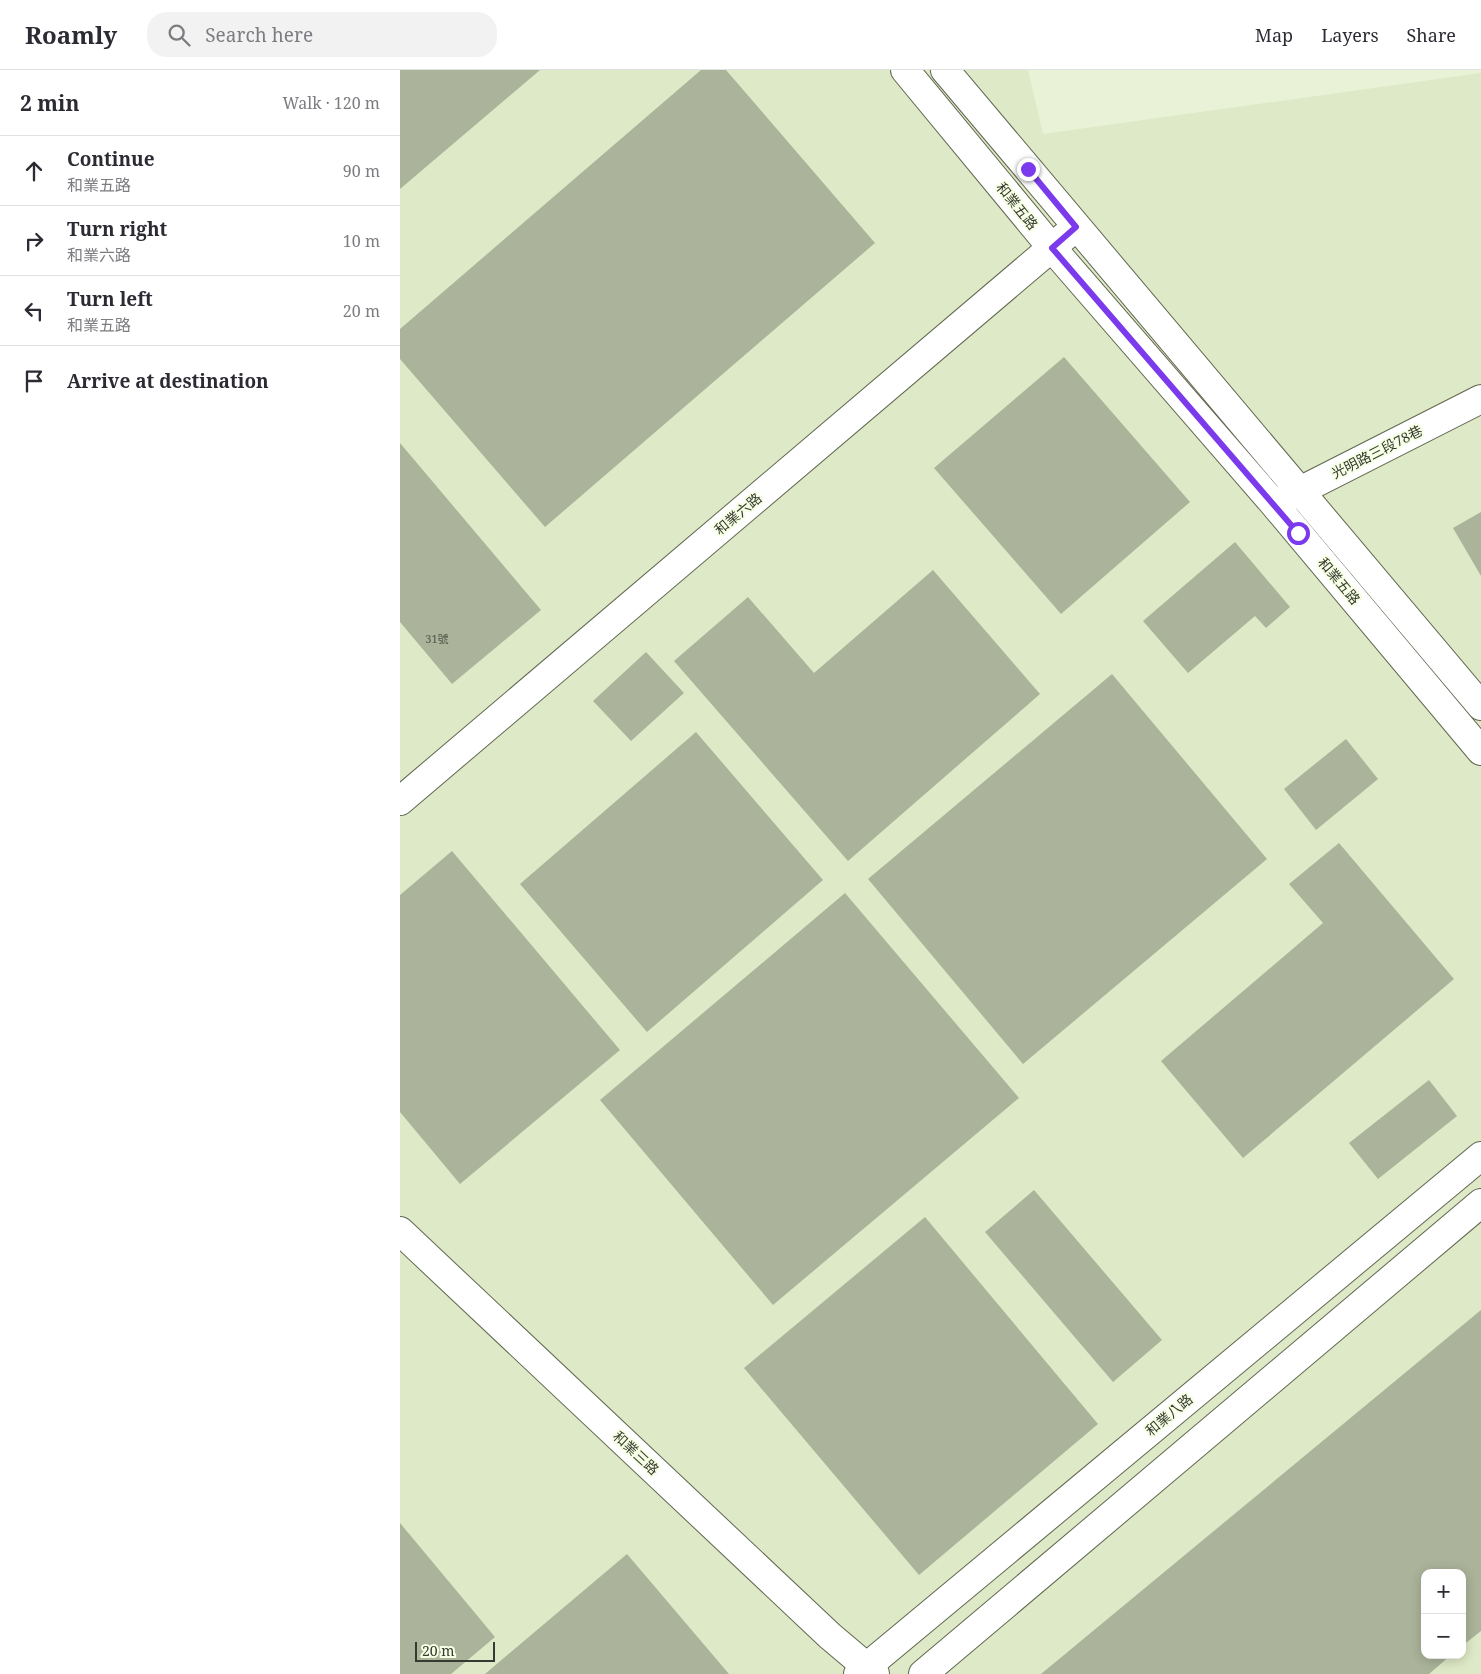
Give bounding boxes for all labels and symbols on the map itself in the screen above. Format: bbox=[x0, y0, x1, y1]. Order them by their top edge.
route end bbox=[1017, 158, 1040, 181]
street label: 和業五路 bbox=[992, 178, 1042, 233]
street label: 光明路三段78巷 bbox=[1328, 420, 1425, 483]
street label: 和業六路 bbox=[710, 488, 765, 539]
route start bbox=[1287, 522, 1310, 545]
street label: 和業五路 bbox=[1314, 553, 1365, 608]
house number: 31號 bbox=[425, 631, 449, 646]
street label: 和業八路 bbox=[1141, 1389, 1196, 1440]
street label: 和業三路 bbox=[609, 1427, 663, 1479]
scale bar bbox=[415, 1639, 495, 1662]

